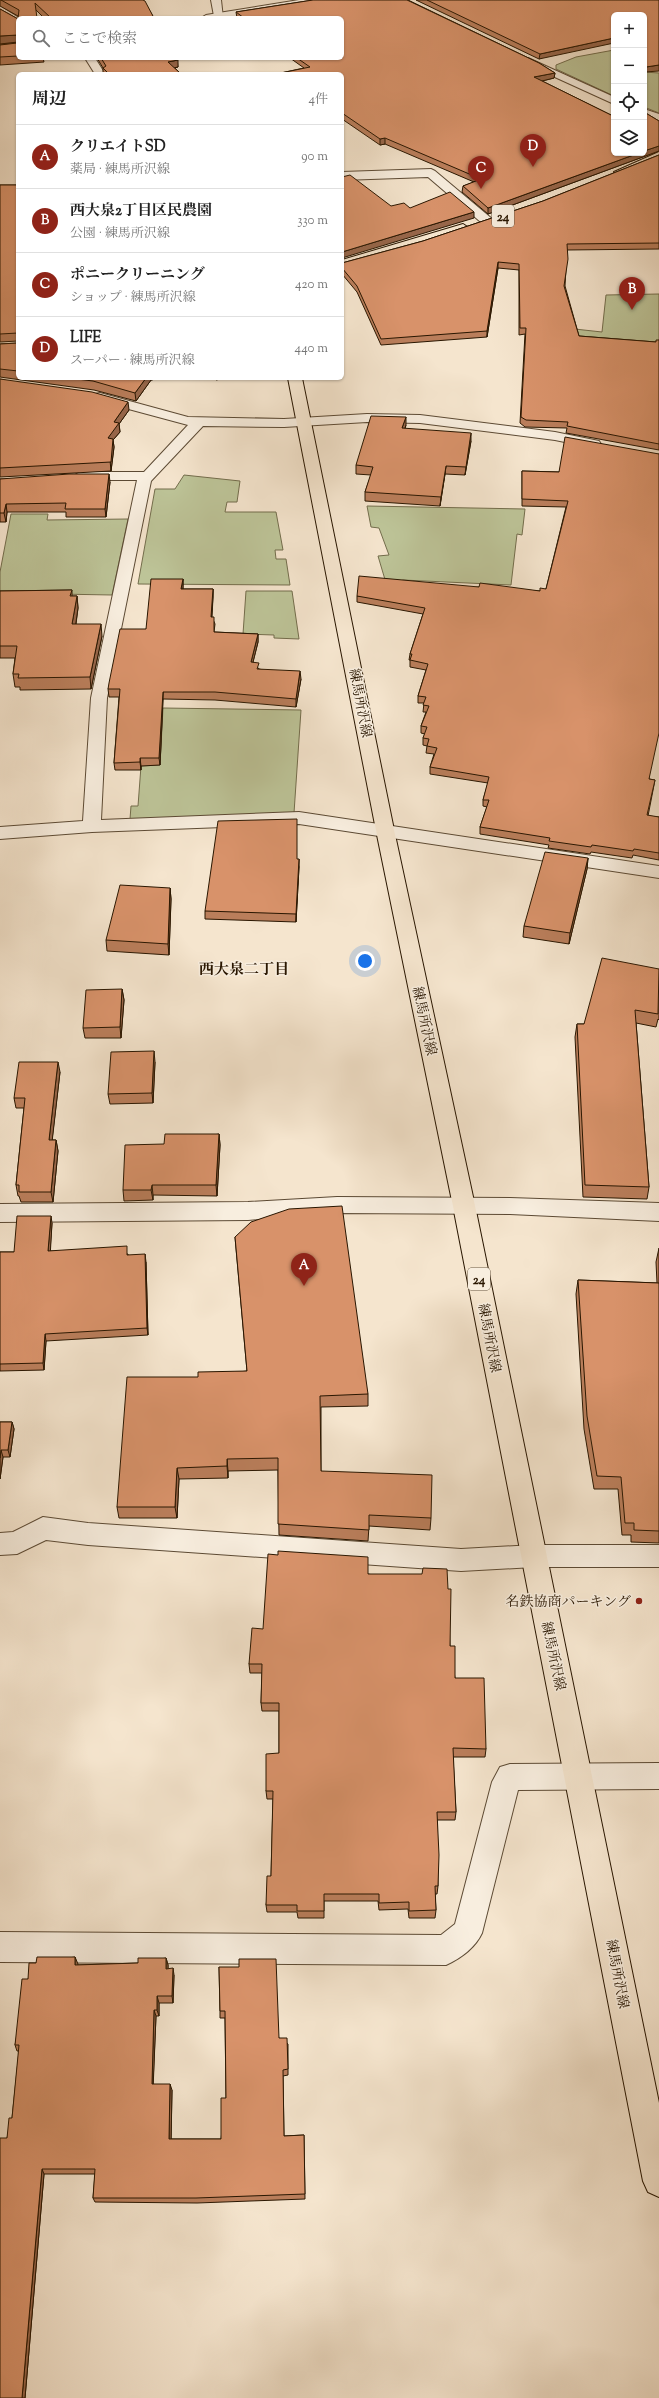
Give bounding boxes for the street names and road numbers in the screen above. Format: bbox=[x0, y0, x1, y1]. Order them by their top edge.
road number: 24 bbox=[492, 205, 514, 227]
street label: 練馬所沢線 bbox=[343, 667, 376, 740]
street label: 練馬所沢線 bbox=[406, 985, 440, 1058]
road number: 24 bbox=[468, 1268, 490, 1290]
street label: 練馬所沢線 bbox=[472, 1302, 505, 1375]
street label: 練馬所沢線 bbox=[535, 1620, 569, 1693]
street label: 練馬所沢線 bbox=[600, 1938, 633, 2011]

